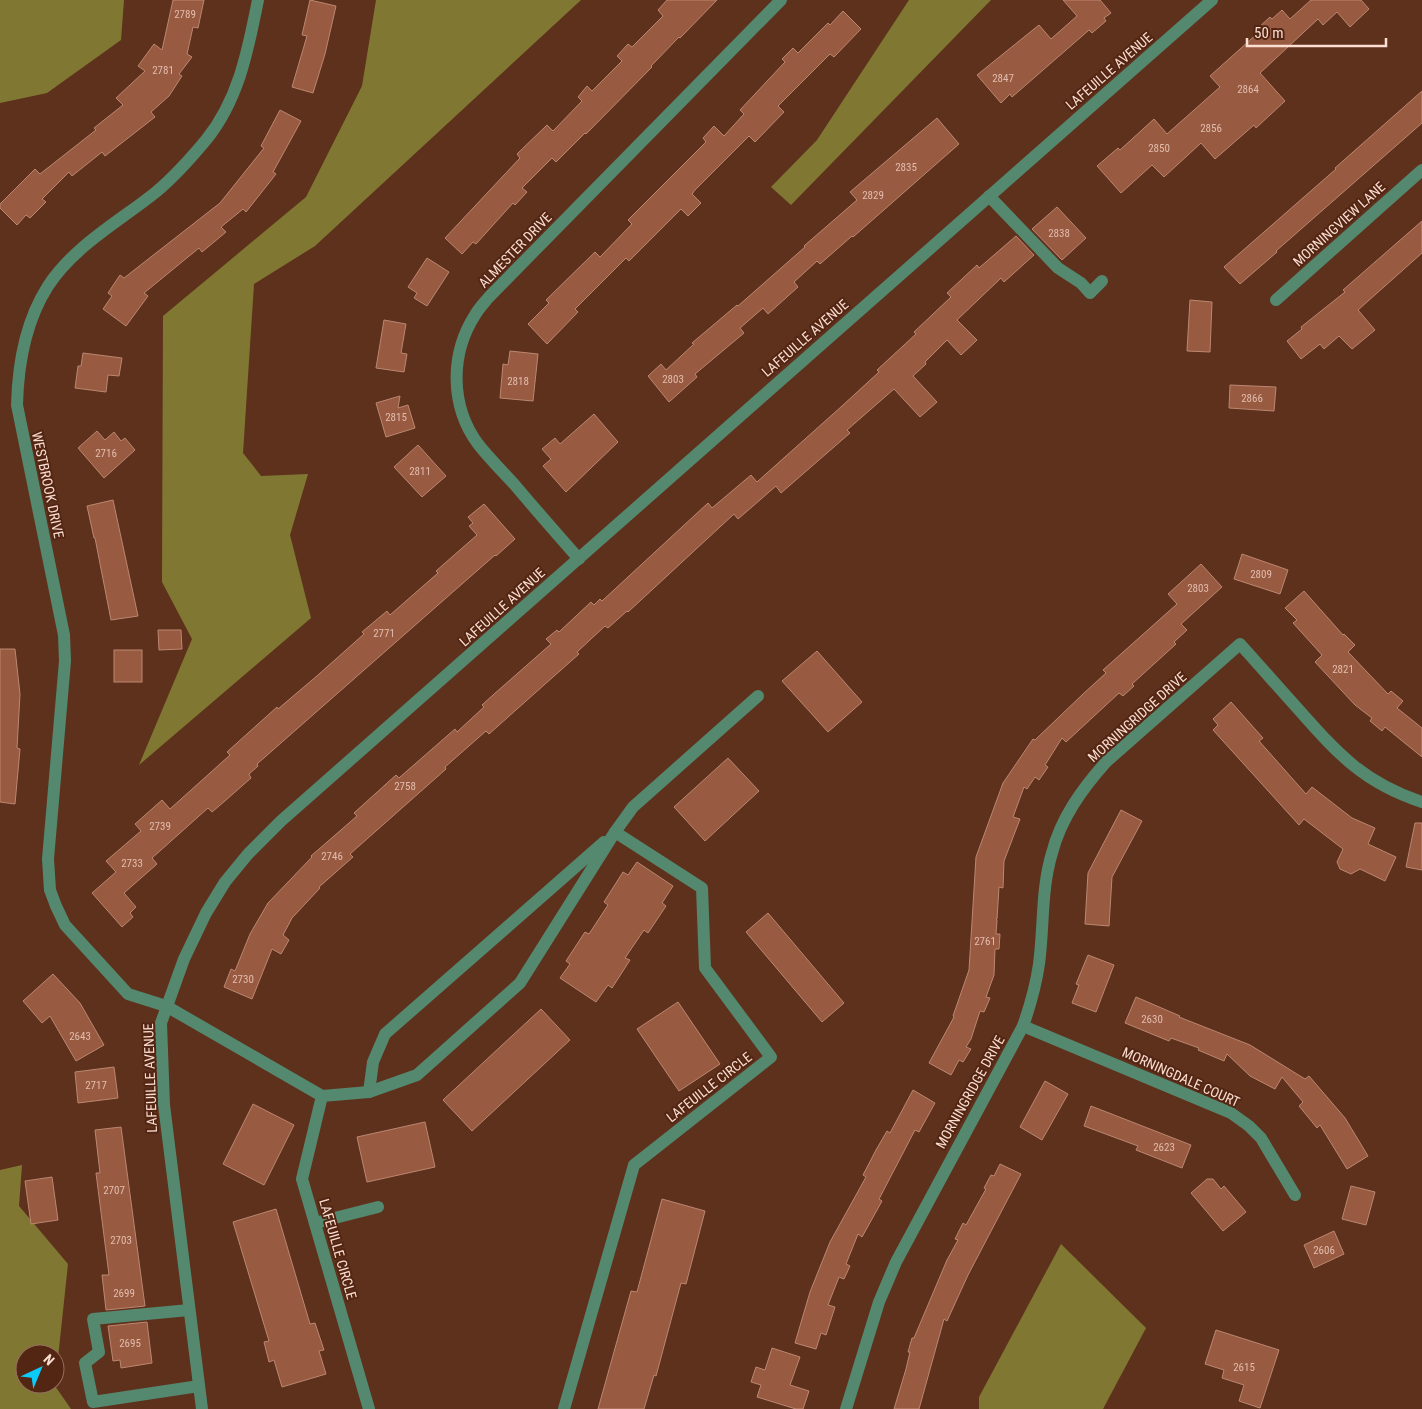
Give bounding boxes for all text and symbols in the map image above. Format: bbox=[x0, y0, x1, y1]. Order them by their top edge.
house number: 2789 bbox=[174, 8, 196, 21]
scale bar bbox=[1247, 15, 1386, 47]
text: 50 m bbox=[1254, 24, 1284, 42]
street label: LAFEUILLE AVENUE bbox=[1063, 29, 1155, 113]
house number: 2781 bbox=[152, 64, 174, 77]
house number: 2847 bbox=[992, 72, 1014, 85]
house number: 2864 bbox=[1237, 83, 1259, 96]
house number: 2856 bbox=[1200, 122, 1222, 135]
house number: 2850 bbox=[1148, 142, 1170, 155]
house number: 2835 bbox=[895, 161, 917, 174]
street label: MORNINGVIEW LANE bbox=[1290, 178, 1388, 270]
house number: 2829 bbox=[862, 189, 884, 202]
street label: ALMESTER DRIVE bbox=[475, 209, 555, 291]
house number: 2838 bbox=[1048, 227, 1070, 240]
street label: LAFEUILLE AVENUE bbox=[759, 296, 851, 380]
house number: 2803 bbox=[662, 373, 684, 386]
house number: 2818 bbox=[507, 375, 529, 388]
house number: 2866 bbox=[1241, 392, 1263, 405]
house number: 2815 bbox=[385, 411, 407, 424]
street label: WESTBROOK DRIVE bbox=[29, 430, 67, 540]
house number: 2716 bbox=[95, 447, 117, 460]
house number: 2811 bbox=[409, 465, 431, 478]
street label: LAFEUILLE AVENUE bbox=[456, 564, 548, 649]
house number: 2809 bbox=[1250, 568, 1272, 581]
house number: 2803 bbox=[1187, 582, 1209, 595]
house number: 2771 bbox=[373, 627, 395, 640]
house number: 2821 bbox=[1332, 663, 1354, 676]
street label: MORNINGRIDGE DRIVE bbox=[1085, 669, 1189, 765]
house number: 2758 bbox=[394, 780, 416, 793]
house number: 2739 bbox=[149, 820, 171, 833]
house number: 2746 bbox=[321, 850, 343, 863]
house number: 2733 bbox=[121, 857, 143, 870]
house number: 2761 bbox=[974, 935, 996, 948]
house number: 2730 bbox=[232, 973, 254, 986]
house number: 2630 bbox=[1141, 1013, 1163, 1026]
street label: LAFEUILLE AVENUE bbox=[140, 1023, 160, 1133]
house number: 2643 bbox=[69, 1030, 91, 1043]
street label: MORNINGRIDGE DRIVE bbox=[932, 1033, 1008, 1151]
street label: MORNINGDALE COURT bbox=[1120, 1044, 1242, 1110]
street label: LAFEUILLE CIRCLE bbox=[663, 1049, 755, 1125]
house number: 2717 bbox=[85, 1079, 107, 1092]
house number: 2623 bbox=[1153, 1141, 1175, 1154]
house number: 2707 bbox=[103, 1184, 125, 1197]
street label: LAFEUILLE CIRCLE bbox=[316, 1197, 360, 1301]
house number: 2703 bbox=[110, 1234, 132, 1247]
house number: 2606 bbox=[1313, 1244, 1335, 1257]
house number: 2699 bbox=[113, 1287, 135, 1300]
house number: 2695 bbox=[119, 1337, 141, 1350]
north arrow bbox=[15, 1344, 65, 1394]
text: N bbox=[40, 1351, 58, 1368]
house number: 2615 bbox=[1233, 1361, 1255, 1374]

